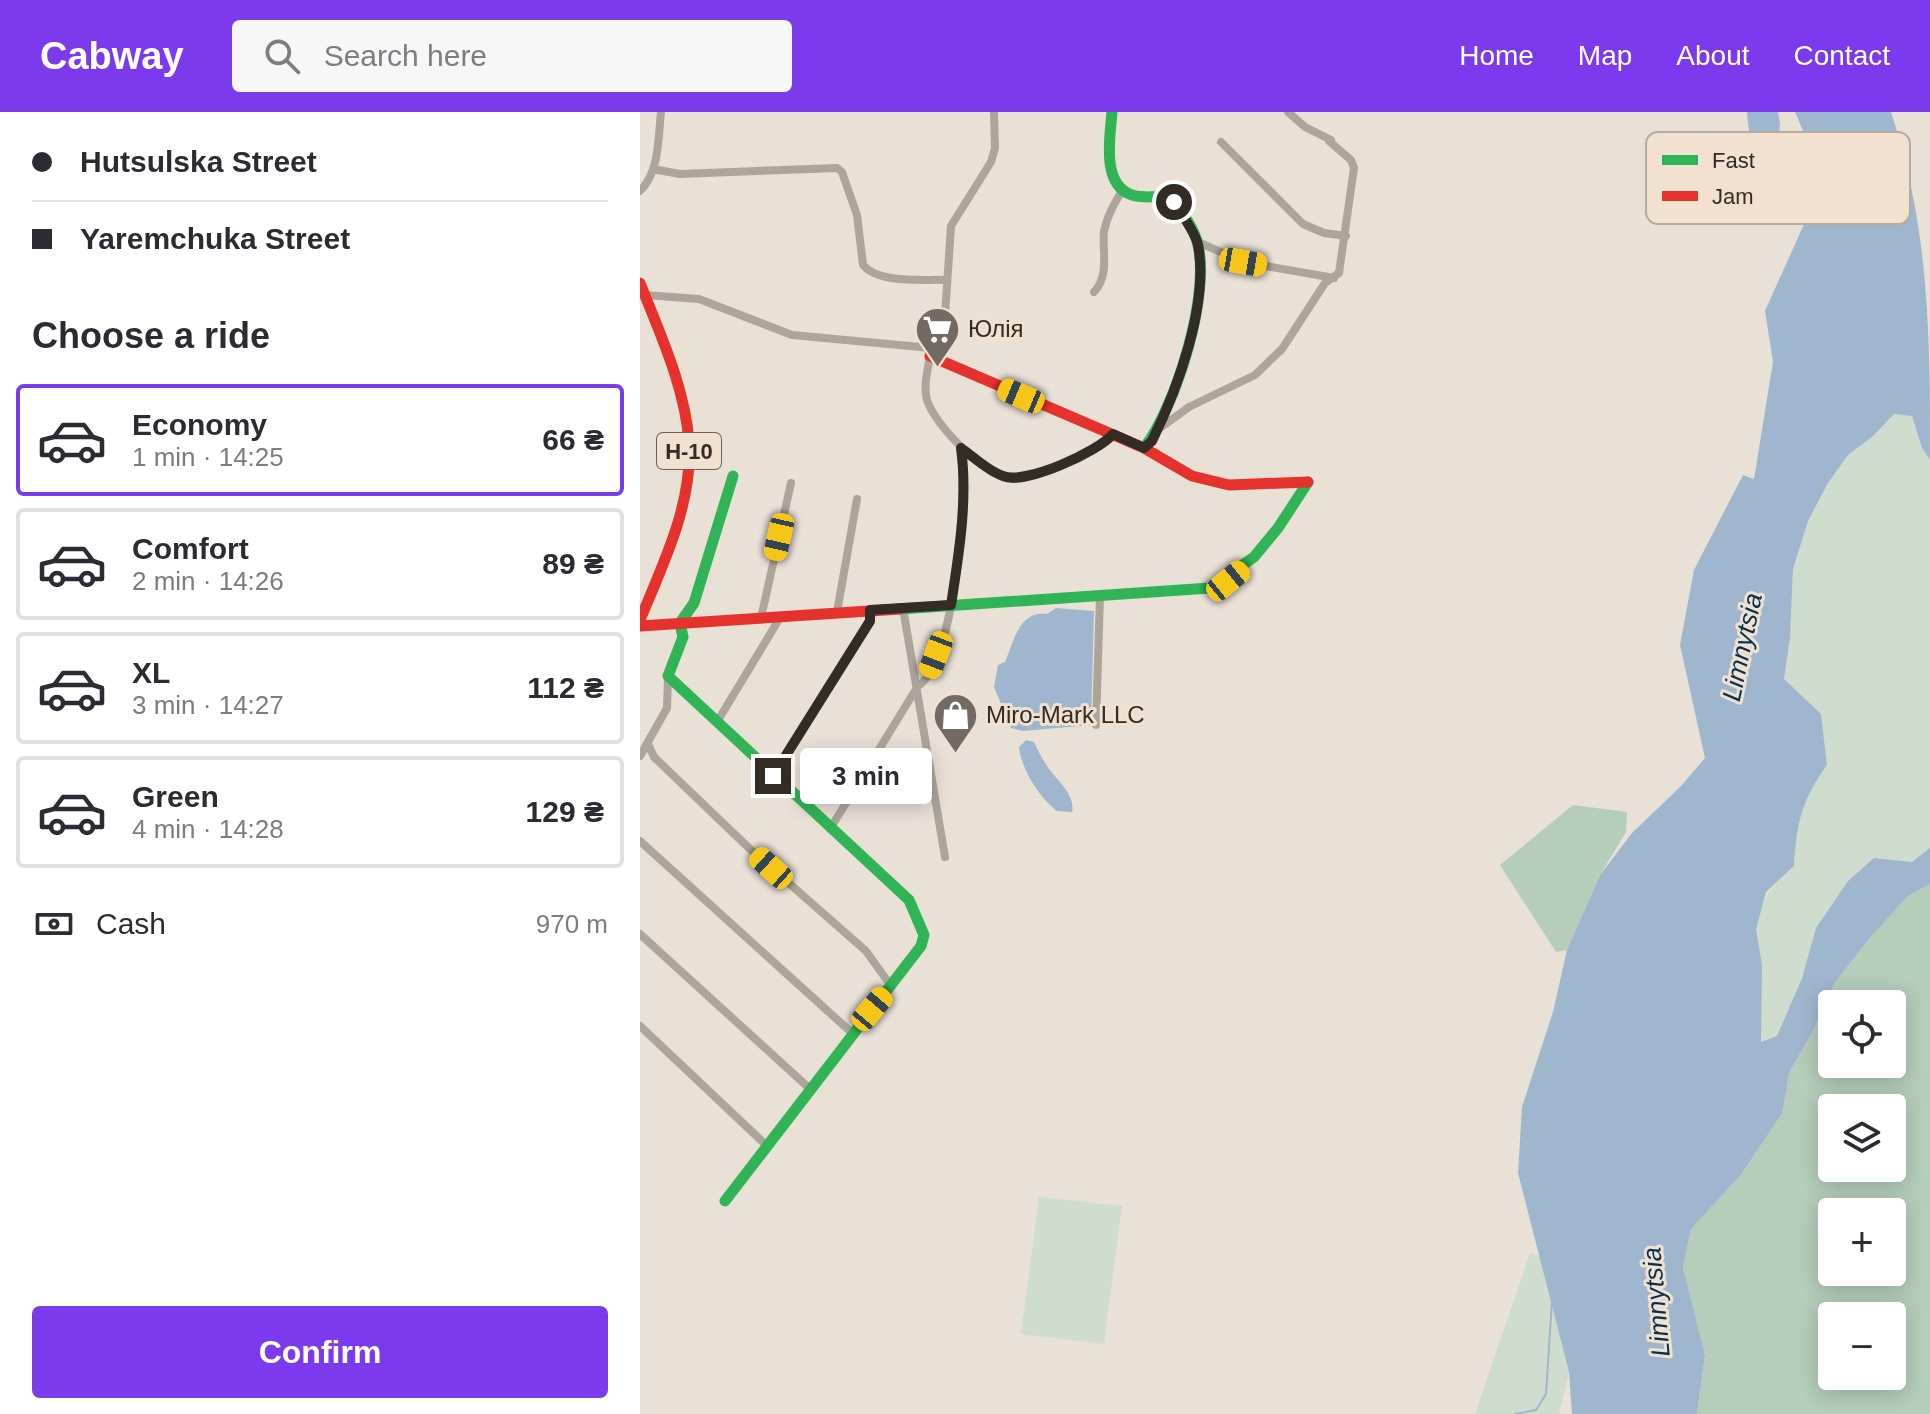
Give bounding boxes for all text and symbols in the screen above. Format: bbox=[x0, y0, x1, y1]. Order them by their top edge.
search box bbox=[232, 20, 792, 92]
icon: search bbox=[260, 34, 304, 78]
text: Cabway bbox=[40, 35, 184, 77]
text: Search here bbox=[324, 39, 487, 72]
text: Home bbox=[1459, 40, 1534, 71]
text: Map bbox=[1578, 40, 1632, 71]
text: About bbox=[1676, 40, 1750, 71]
text: Contact bbox=[1794, 40, 1890, 71]
legend bbox=[1646, 132, 1910, 224]
text: Hutsulska Street bbox=[80, 145, 317, 178]
text: Fast bbox=[1712, 148, 1755, 173]
route start bbox=[1156, 184, 1192, 220]
text: Jam bbox=[1712, 184, 1754, 209]
text: Yaremchuka Street bbox=[80, 222, 350, 255]
car bbox=[1217, 246, 1269, 278]
supermarket icon: Юлія bbox=[913, 305, 961, 368]
text: Choose a ride bbox=[32, 315, 270, 356]
place label: Юлія bbox=[968, 315, 1024, 342]
car bbox=[994, 376, 1048, 416]
icon: car bbox=[36, 404, 108, 476]
text: Economy bbox=[132, 408, 267, 441]
text: 66 ₴ bbox=[542, 423, 604, 456]
road number: Н-10 bbox=[657, 433, 721, 469]
text: 1 min · 14:25 bbox=[132, 442, 284, 472]
car bbox=[762, 511, 796, 563]
icon: car bbox=[36, 528, 108, 600]
text: Comfort bbox=[132, 532, 249, 565]
text: 89 ₴ bbox=[542, 547, 604, 580]
car bbox=[1202, 557, 1254, 605]
text: 2 min · 14:26 bbox=[132, 566, 284, 596]
water label: Limnytsia bbox=[1716, 590, 1768, 704]
car bbox=[916, 628, 956, 682]
icon: car bbox=[36, 652, 108, 724]
text: XL bbox=[132, 656, 170, 689]
text: 112 ₴ bbox=[527, 671, 604, 704]
text: 3 min · 14:27 bbox=[132, 690, 284, 720]
shop icon: Miro-Mark LLC bbox=[931, 691, 979, 754]
place label: Miro-Mark LLC bbox=[986, 701, 1145, 728]
callout: 3 min bbox=[801, 748, 933, 804]
route end bbox=[755, 758, 791, 794]
text: 3 min bbox=[832, 761, 900, 791]
icon: car bbox=[36, 776, 108, 848]
text: Green bbox=[132, 780, 219, 813]
text: 129 ₴ bbox=[526, 795, 604, 828]
text: 4 min · 14:28 bbox=[132, 814, 284, 844]
car bbox=[745, 843, 797, 893]
icon: cash bbox=[32, 902, 76, 946]
text: Cash bbox=[96, 907, 166, 940]
text: 970 m bbox=[536, 909, 608, 939]
car bbox=[847, 983, 897, 1035]
map controls bbox=[1818, 990, 1906, 1390]
button: locate bbox=[1818, 990, 1906, 1078]
button: layers bbox=[1818, 1094, 1906, 1182]
button: + bbox=[1818, 1198, 1906, 1286]
water label: Limnytsia bbox=[1636, 1246, 1676, 1358]
button: − bbox=[1818, 1302, 1906, 1390]
button: Confirm bbox=[32, 1306, 608, 1398]

